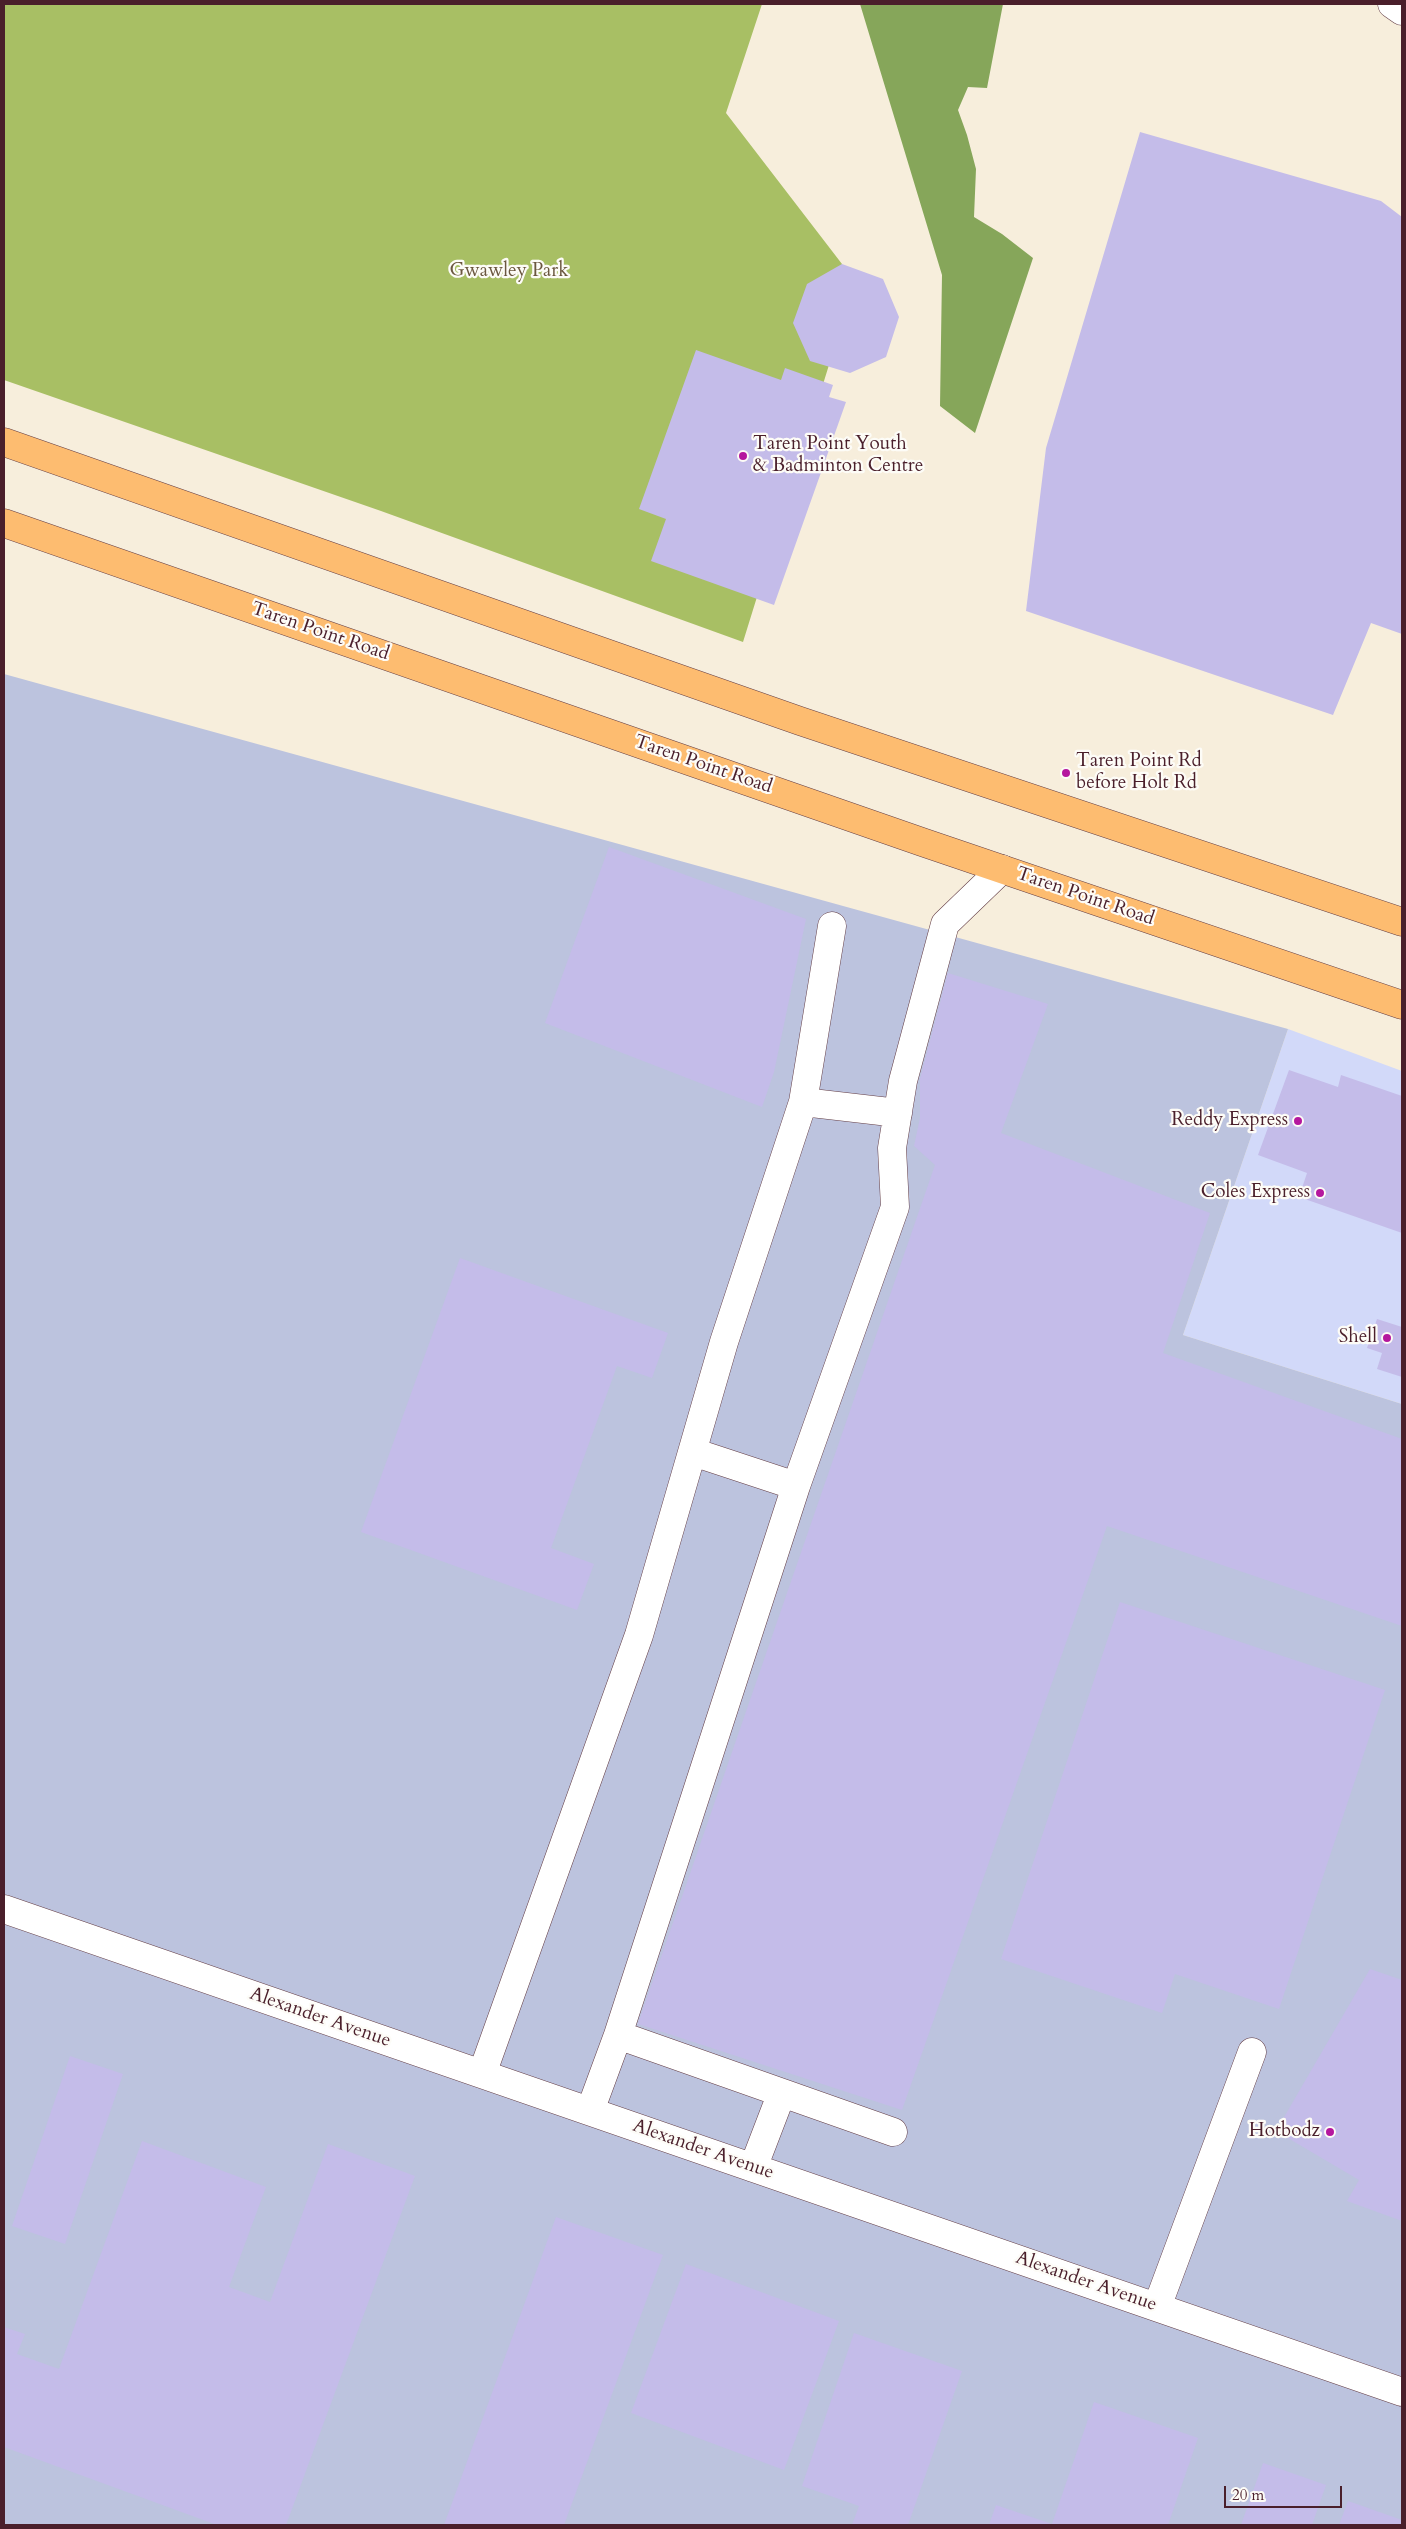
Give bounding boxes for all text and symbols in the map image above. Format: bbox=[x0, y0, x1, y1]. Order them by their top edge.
park label: Gwawley Park bbox=[450, 261, 568, 283]
place label: Taren Point Youth & Badminton Centre bbox=[753, 434, 923, 478]
marker: Taren Point Youth & Badminton Centre bbox=[737, 450, 749, 462]
street label: Taren Point Road bbox=[248, 598, 392, 666]
street label: Taren Point Road bbox=[631, 731, 775, 799]
place label: Taren Point Rd before Holt Rd bbox=[1076, 751, 1202, 795]
marker: Taren Point Rd before Holt Rd bbox=[1060, 767, 1072, 779]
street label: Taren Point Road bbox=[1013, 863, 1157, 931]
place label: Reddy Express bbox=[1171, 1110, 1288, 1132]
marker: Reddy Express bbox=[1292, 1115, 1304, 1127]
place label: Coles Express bbox=[1201, 1182, 1310, 1204]
marker: Coles Express bbox=[1314, 1187, 1326, 1199]
place label: Shell bbox=[1339, 1327, 1377, 1349]
marker: Shell bbox=[1381, 1332, 1393, 1344]
street label: Alexander Avenue bbox=[246, 1983, 394, 2053]
street label: Alexander Avenue bbox=[629, 2115, 777, 2185]
place label: Hotbodz bbox=[1249, 2121, 1320, 2143]
marker: Hotbodz bbox=[1324, 2126, 1336, 2138]
street label: Alexander Avenue bbox=[1012, 2247, 1160, 2317]
scale bar bbox=[1226, 2476, 1344, 2508]
text: 20 m bbox=[1232, 2485, 1264, 2505]

